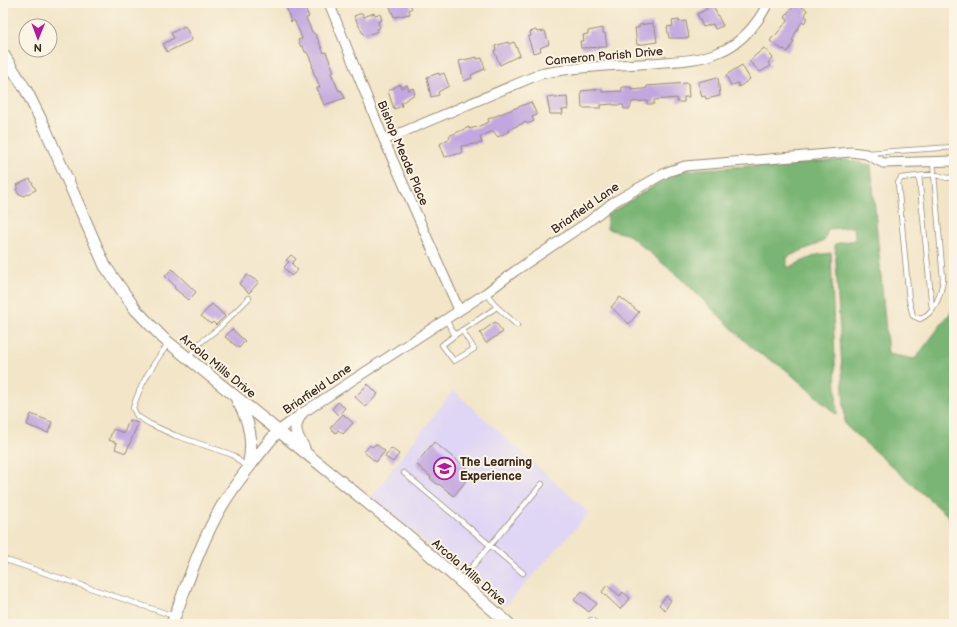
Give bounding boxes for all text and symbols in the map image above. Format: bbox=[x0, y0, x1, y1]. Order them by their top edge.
north arrow bbox=[18, 18, 58, 58]
text: N bbox=[34, 41, 42, 54]
street label: Cameron Parish Drive bbox=[544, 44, 664, 69]
street label: Bishop Meade Place bbox=[374, 98, 431, 208]
street label: Briarfield Lane bbox=[548, 180, 622, 237]
street label: Arcola Mills Drive bbox=[177, 331, 259, 402]
street label: Briarfield Lane bbox=[280, 361, 354, 418]
place label: The Learning Experience bbox=[460, 455, 532, 484]
school or university icon: The Learning Experience bbox=[431, 456, 457, 482]
street label: Arcola Mills Drive bbox=[429, 536, 509, 609]

